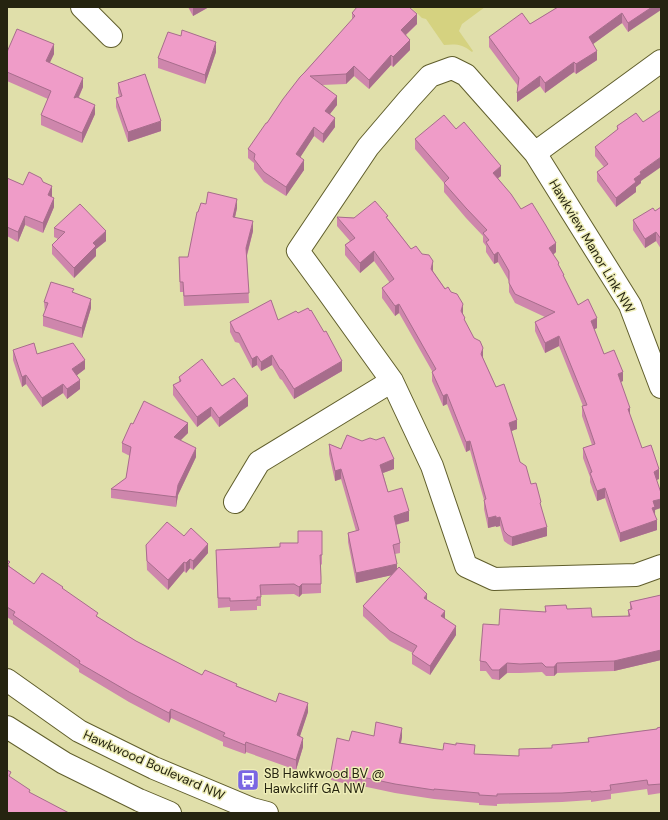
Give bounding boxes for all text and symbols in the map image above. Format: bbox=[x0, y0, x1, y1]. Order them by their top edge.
street label: Hawkview Manor Link NW bbox=[545, 176, 639, 316]
street label: Hawkwood Boulevard NW bbox=[81, 726, 228, 804]
place label: SB Hawkwood BV @ Hawkcliff GA NW bbox=[264, 765, 385, 797]
bus stop icon: SB Hawkwood BV @ Hawkcliff GA NW bbox=[235, 767, 261, 793]

